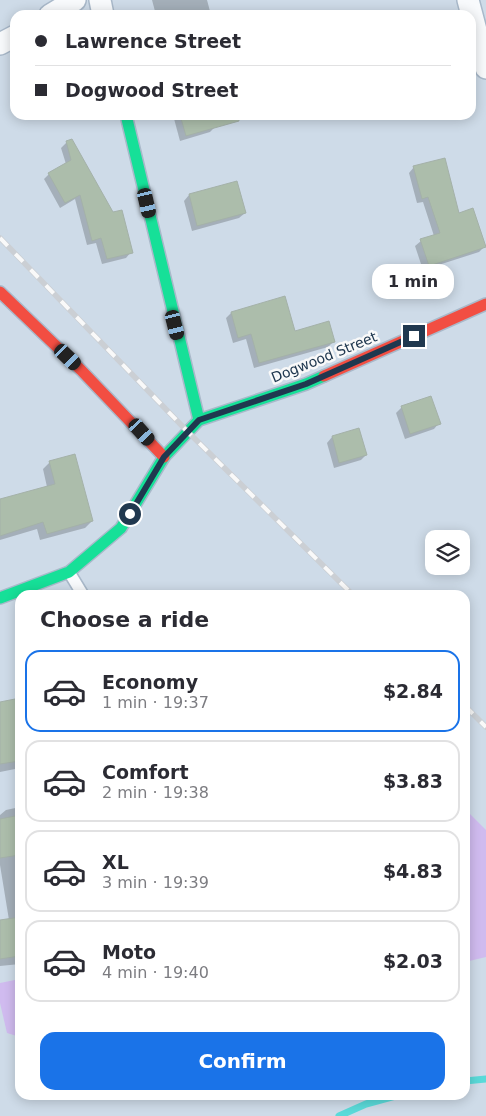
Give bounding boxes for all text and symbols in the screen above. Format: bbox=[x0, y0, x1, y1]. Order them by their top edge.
text: Lawrence Street bbox=[65, 30, 241, 52]
text: Dogwood Street bbox=[65, 79, 238, 101]
car bbox=[136, 187, 157, 219]
callout: 1 min bbox=[373, 264, 455, 298]
text: 1 min bbox=[388, 272, 438, 291]
car bbox=[164, 309, 185, 341]
route end bbox=[403, 325, 425, 347]
street label: Dogwood Street bbox=[269, 328, 380, 386]
car bbox=[51, 341, 84, 373]
car bbox=[126, 416, 157, 448]
route start bbox=[119, 503, 141, 525]
map controls bbox=[425, 530, 470, 575]
button: layers bbox=[425, 530, 470, 575]
text: Choose a ride bbox=[40, 607, 209, 632]
icon: car bbox=[42, 669, 87, 714]
text: Economy bbox=[102, 671, 198, 693]
text: $2.84 bbox=[383, 680, 443, 702]
text: 1 min · 19:37 bbox=[102, 693, 209, 712]
icon: car bbox=[42, 759, 87, 804]
text: Comfort bbox=[102, 761, 189, 783]
text: $3.83 bbox=[383, 770, 443, 792]
text: 2 min · 19:38 bbox=[102, 783, 209, 802]
icon: car bbox=[42, 849, 87, 894]
text: XL bbox=[102, 851, 129, 873]
text: $4.83 bbox=[383, 860, 443, 882]
text: 3 min · 19:39 bbox=[102, 873, 209, 892]
icon: car bbox=[42, 939, 87, 984]
text: Moto bbox=[102, 941, 156, 963]
text: $2.03 bbox=[383, 950, 443, 972]
text: 4 min · 19:40 bbox=[102, 963, 209, 982]
button: Confirm bbox=[40, 1032, 445, 1090]

